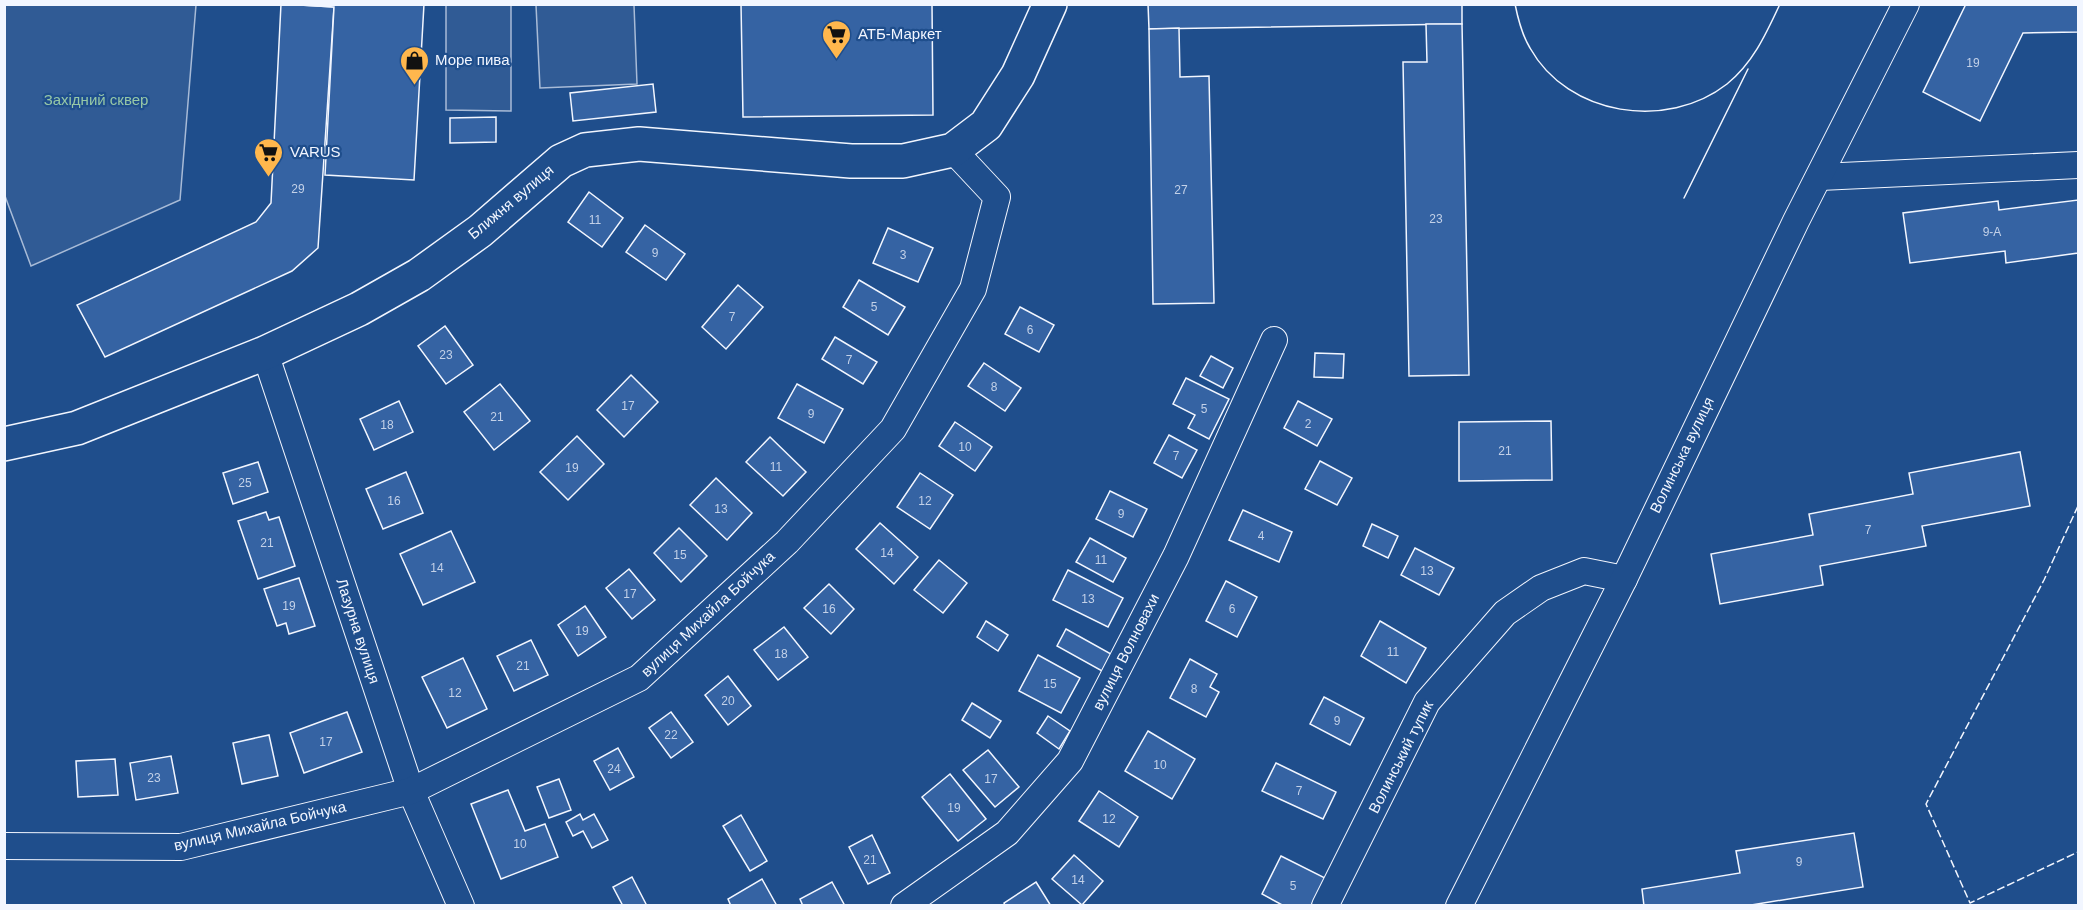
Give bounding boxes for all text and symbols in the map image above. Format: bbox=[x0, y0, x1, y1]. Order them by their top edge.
supermarket icon: АТБ-Маркет bbox=[821, 18, 853, 60]
place label: АТБ-Маркет bbox=[858, 25, 942, 42]
shop icon: Море пива bbox=[398, 44, 430, 86]
place label: Море пива bbox=[435, 51, 510, 68]
house number: 19 bbox=[1966, 56, 1980, 70]
park label: Західний сквер bbox=[44, 91, 148, 108]
supermarket icon: VARUS bbox=[253, 136, 285, 178]
place label: VARUS bbox=[290, 143, 341, 160]
street label: Ближня вулиця bbox=[465, 161, 557, 242]
house number: 29 bbox=[291, 182, 305, 196]
house number: 27 bbox=[1174, 183, 1188, 197]
house number: 23 bbox=[1429, 212, 1443, 226]
house number: 11 bbox=[589, 213, 602, 227]
house number: 9-А bbox=[1983, 225, 2001, 239]
house number: 9 bbox=[652, 246, 659, 260]
house number: 3 bbox=[900, 248, 907, 262]
house number: 5 bbox=[871, 300, 878, 314]
house number: 7 bbox=[729, 310, 736, 324]
house number: 6 bbox=[1027, 323, 1034, 337]
house number: 23 bbox=[439, 348, 453, 362]
house number: 7 bbox=[846, 353, 853, 367]
house number: 8 bbox=[991, 380, 998, 394]
street label: Волинська вулиця bbox=[1646, 394, 1717, 515]
house number: 17 bbox=[621, 399, 635, 413]
house number: 5 bbox=[1201, 402, 1208, 416]
house number: 9 bbox=[808, 407, 815, 421]
house number: 21 bbox=[490, 410, 504, 424]
house number: 2 bbox=[1305, 417, 1312, 431]
house number: 18 bbox=[380, 418, 394, 432]
house number: 10 bbox=[958, 440, 972, 454]
house number: 21 bbox=[1498, 444, 1512, 458]
house number: 7 bbox=[1173, 449, 1180, 463]
house number: 11 bbox=[770, 460, 783, 474]
house number: 19 bbox=[565, 461, 579, 475]
house number: 25 bbox=[238, 476, 252, 490]
house number: 16 bbox=[387, 494, 401, 508]
house number: 12 bbox=[918, 494, 932, 508]
house number: 13 bbox=[714, 502, 728, 516]
house number: 9 bbox=[1118, 507, 1125, 521]
house number: 7 bbox=[1865, 523, 1872, 537]
house number: 4 bbox=[1258, 529, 1265, 543]
house number: 21 bbox=[260, 536, 274, 550]
house number: 14 bbox=[880, 546, 894, 560]
street label: вулиця Михайла Бойчука bbox=[637, 547, 778, 680]
house number: 15 bbox=[673, 548, 687, 562]
house number: 11 bbox=[1095, 553, 1108, 567]
house number: 14 bbox=[430, 561, 444, 575]
house number: 13 bbox=[1420, 564, 1434, 578]
street label: Лазурна вулиця bbox=[333, 576, 384, 686]
house number: 17 bbox=[623, 587, 637, 601]
street label: вулиця Волновахи bbox=[1089, 591, 1162, 713]
house number: 13 bbox=[1081, 592, 1095, 606]
house number: 19 bbox=[282, 599, 296, 613]
house number: 16 bbox=[822, 602, 836, 616]
house number: 6 bbox=[1229, 602, 1236, 616]
house number: 19 bbox=[575, 624, 589, 638]
house number: 11 bbox=[1387, 645, 1400, 659]
house number: 18 bbox=[774, 647, 788, 661]
house number: 21 bbox=[516, 659, 530, 673]
house number: 15 bbox=[1043, 677, 1057, 691]
house number: 8 bbox=[1191, 682, 1198, 696]
house number: 12 bbox=[448, 686, 462, 700]
house number: 20 bbox=[721, 694, 735, 708]
street label: Волинський тупик bbox=[1365, 697, 1436, 816]
house number: 9 bbox=[1334, 714, 1341, 728]
house number: 22 bbox=[664, 728, 678, 742]
house number: 17 bbox=[319, 735, 333, 749]
house number: 10 bbox=[1153, 758, 1167, 772]
house number: 24 bbox=[607, 762, 621, 776]
house number: 23 bbox=[147, 771, 161, 785]
house number: 17 bbox=[984, 772, 998, 786]
house number: 7 bbox=[1296, 784, 1303, 798]
street label: вулиця Михайла Бойчука bbox=[172, 797, 348, 854]
house number: 19 bbox=[947, 801, 961, 815]
house number: 12 bbox=[1102, 812, 1116, 826]
house number: 10 bbox=[513, 837, 527, 851]
house number: 21 bbox=[863, 853, 877, 867]
house number: 9 bbox=[1796, 855, 1803, 869]
house number: 14 bbox=[1071, 873, 1085, 887]
house number: 5 bbox=[1290, 879, 1297, 893]

